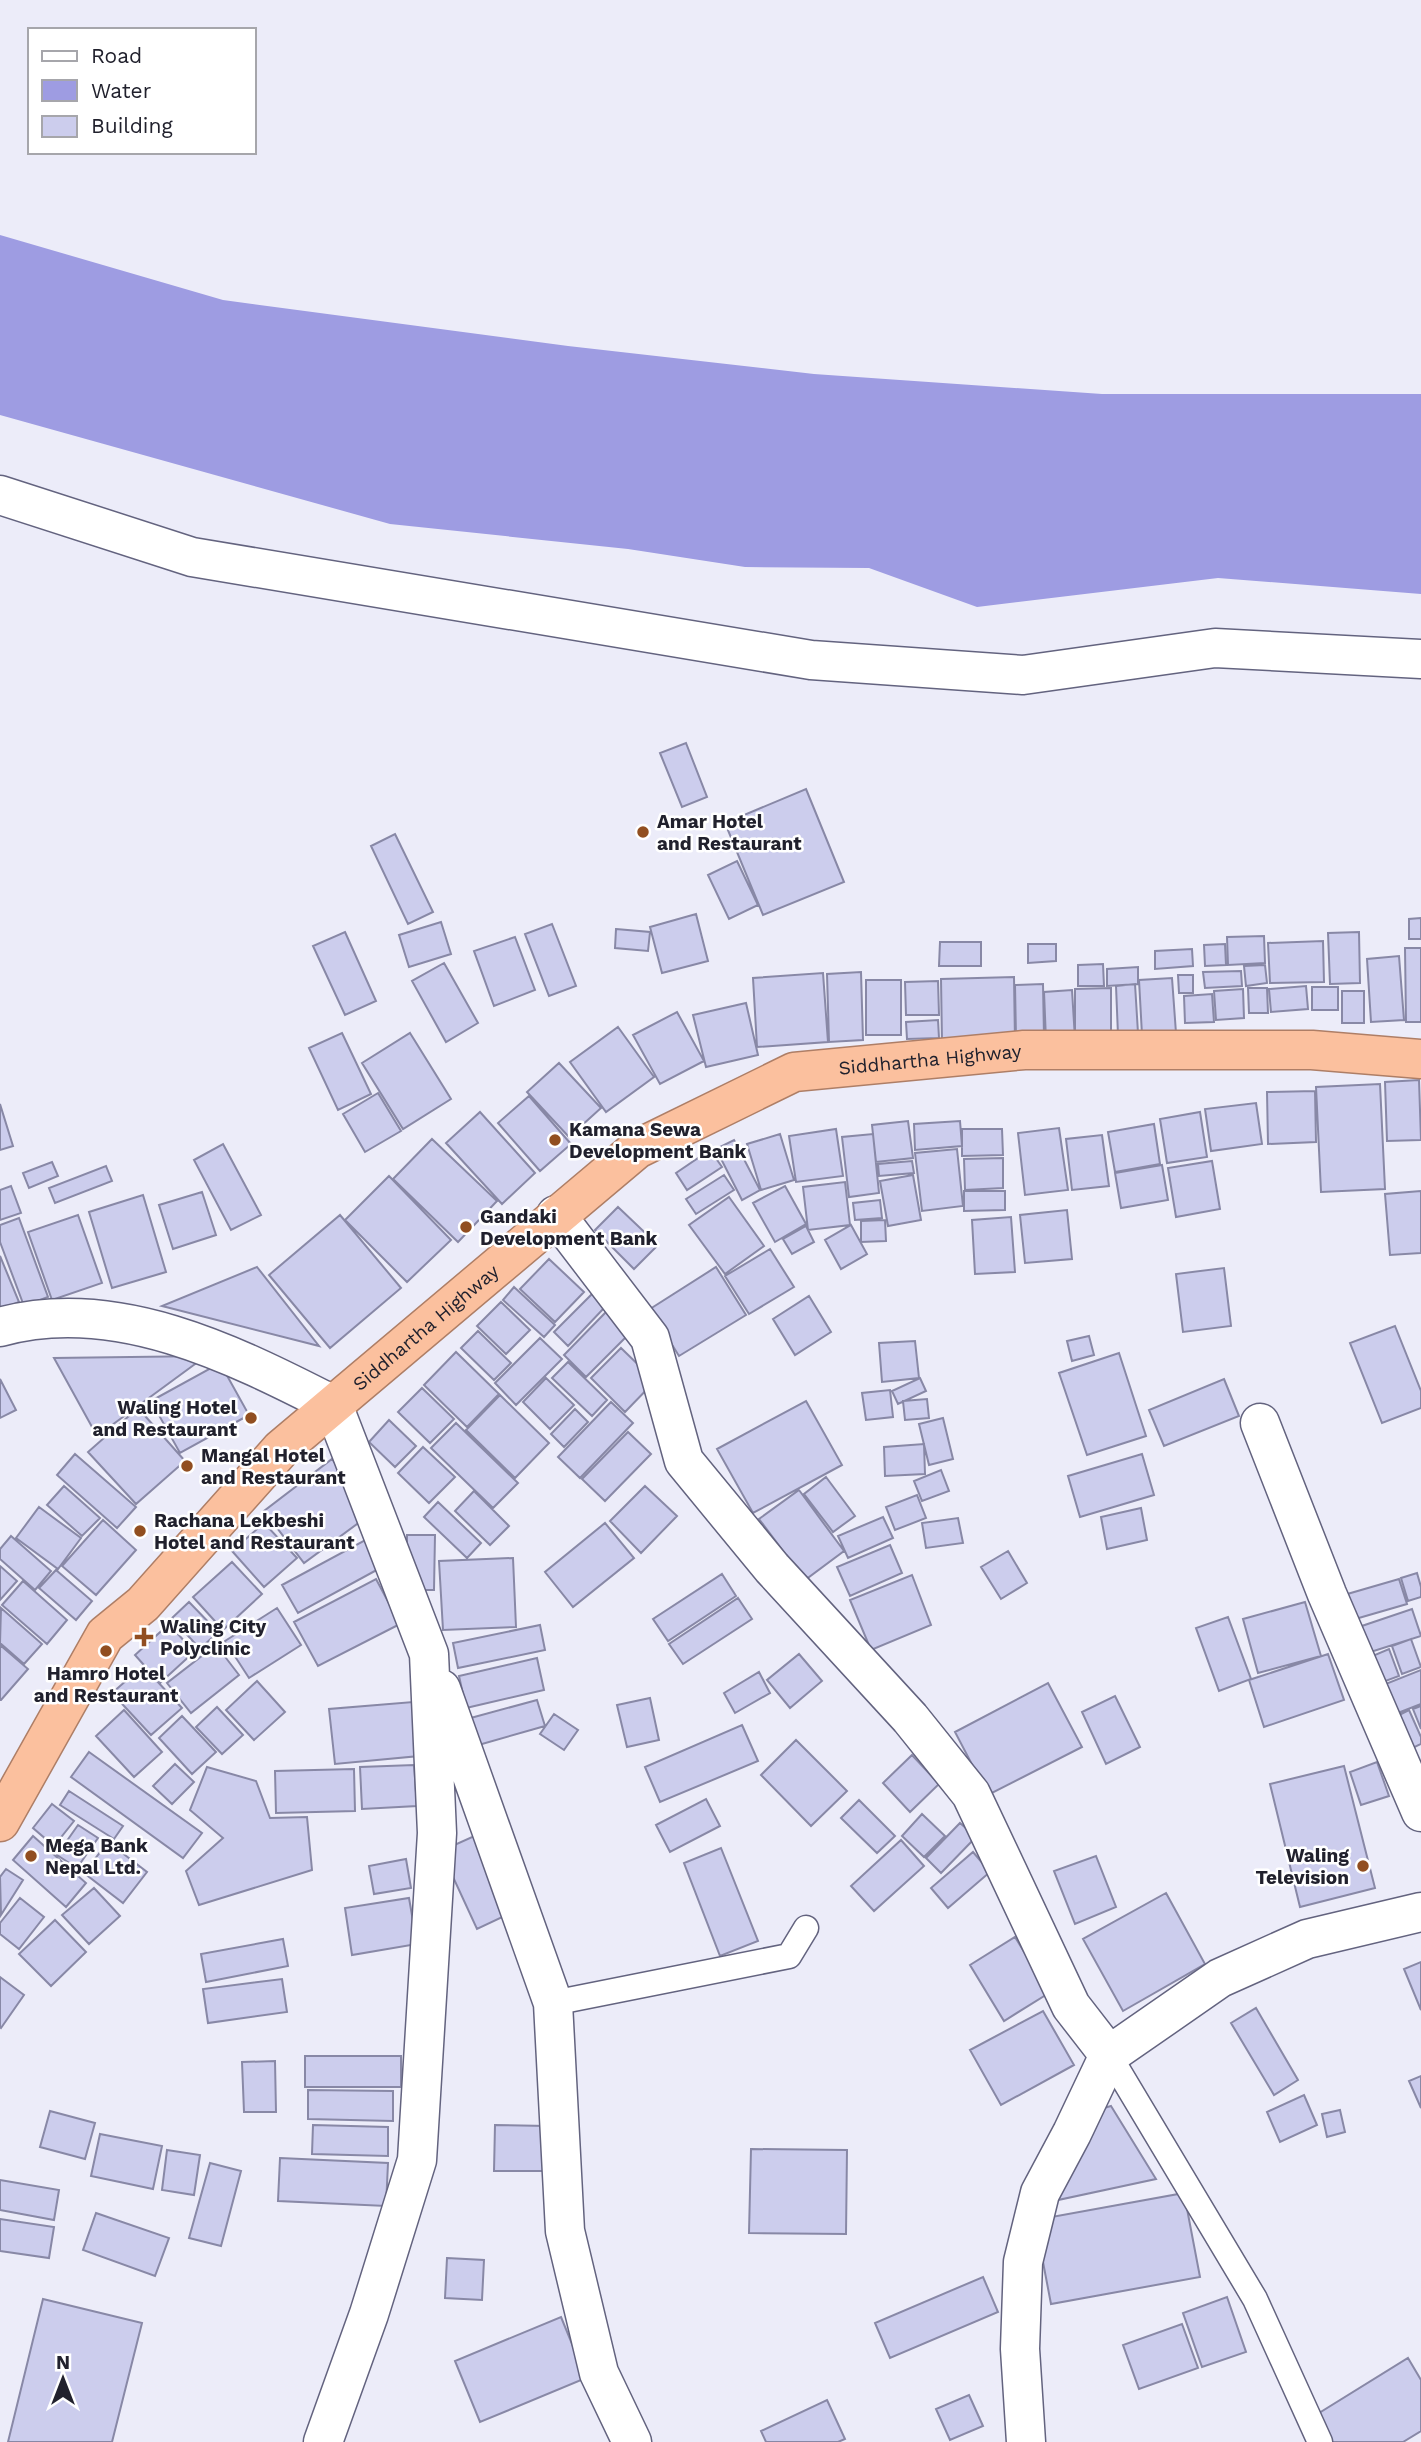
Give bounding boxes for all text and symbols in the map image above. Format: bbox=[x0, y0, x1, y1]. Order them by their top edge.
legend bbox=[28, 28, 256, 154]
text: Road bbox=[91, 43, 142, 68]
text: Water bbox=[91, 78, 152, 103]
text: Building bbox=[91, 113, 173, 138]
place label: Amar Hotel and Restaurant bbox=[657, 810, 802, 855]
marker: Amar Hotel and Restaurant bbox=[635, 824, 651, 840]
street label: Siddhartha Highway bbox=[837, 1039, 1023, 1079]
place label: Kamana Sewa Development Bank bbox=[569, 1118, 746, 1163]
marker: Kamana Sewa Development Bank bbox=[547, 1132, 563, 1148]
place label: Gandaki Development Bank bbox=[480, 1205, 657, 1250]
marker: Gandaki Development Bank bbox=[458, 1219, 474, 1235]
street label: Siddhartha Highway bbox=[348, 1259, 503, 1395]
place label: Waling Hotel and Restaurant bbox=[92, 1396, 238, 1441]
marker: Waling Hotel and Restaurant bbox=[243, 1410, 259, 1426]
place label: Mangal Hotel and Restaurant bbox=[201, 1444, 346, 1489]
marker: Mangal Hotel and Restaurant bbox=[179, 1458, 195, 1474]
place label: Rachana Lekbeshi Hotel and Restaurant bbox=[154, 1509, 355, 1554]
marker: Rachana Lekbeshi Hotel and Restaurant bbox=[132, 1523, 148, 1539]
place label: Waling City Polyclinic bbox=[160, 1615, 267, 1660]
marker: Waling City Polyclinic bbox=[134, 1627, 154, 1647]
marker: Hamro Hotel and Restaurant bbox=[98, 1643, 114, 1659]
place label: Hamro Hotel and Restaurant bbox=[34, 1662, 179, 1707]
place label: Mega Bank Nepal Ltd. bbox=[45, 1834, 148, 1879]
place label: Waling Television bbox=[1255, 1844, 1349, 1889]
marker: Mega Bank Nepal Ltd. bbox=[23, 1848, 39, 1864]
marker: Waling Television bbox=[1355, 1858, 1371, 1874]
north arrow bbox=[28, 2344, 98, 2414]
text: N bbox=[56, 2351, 70, 2374]

